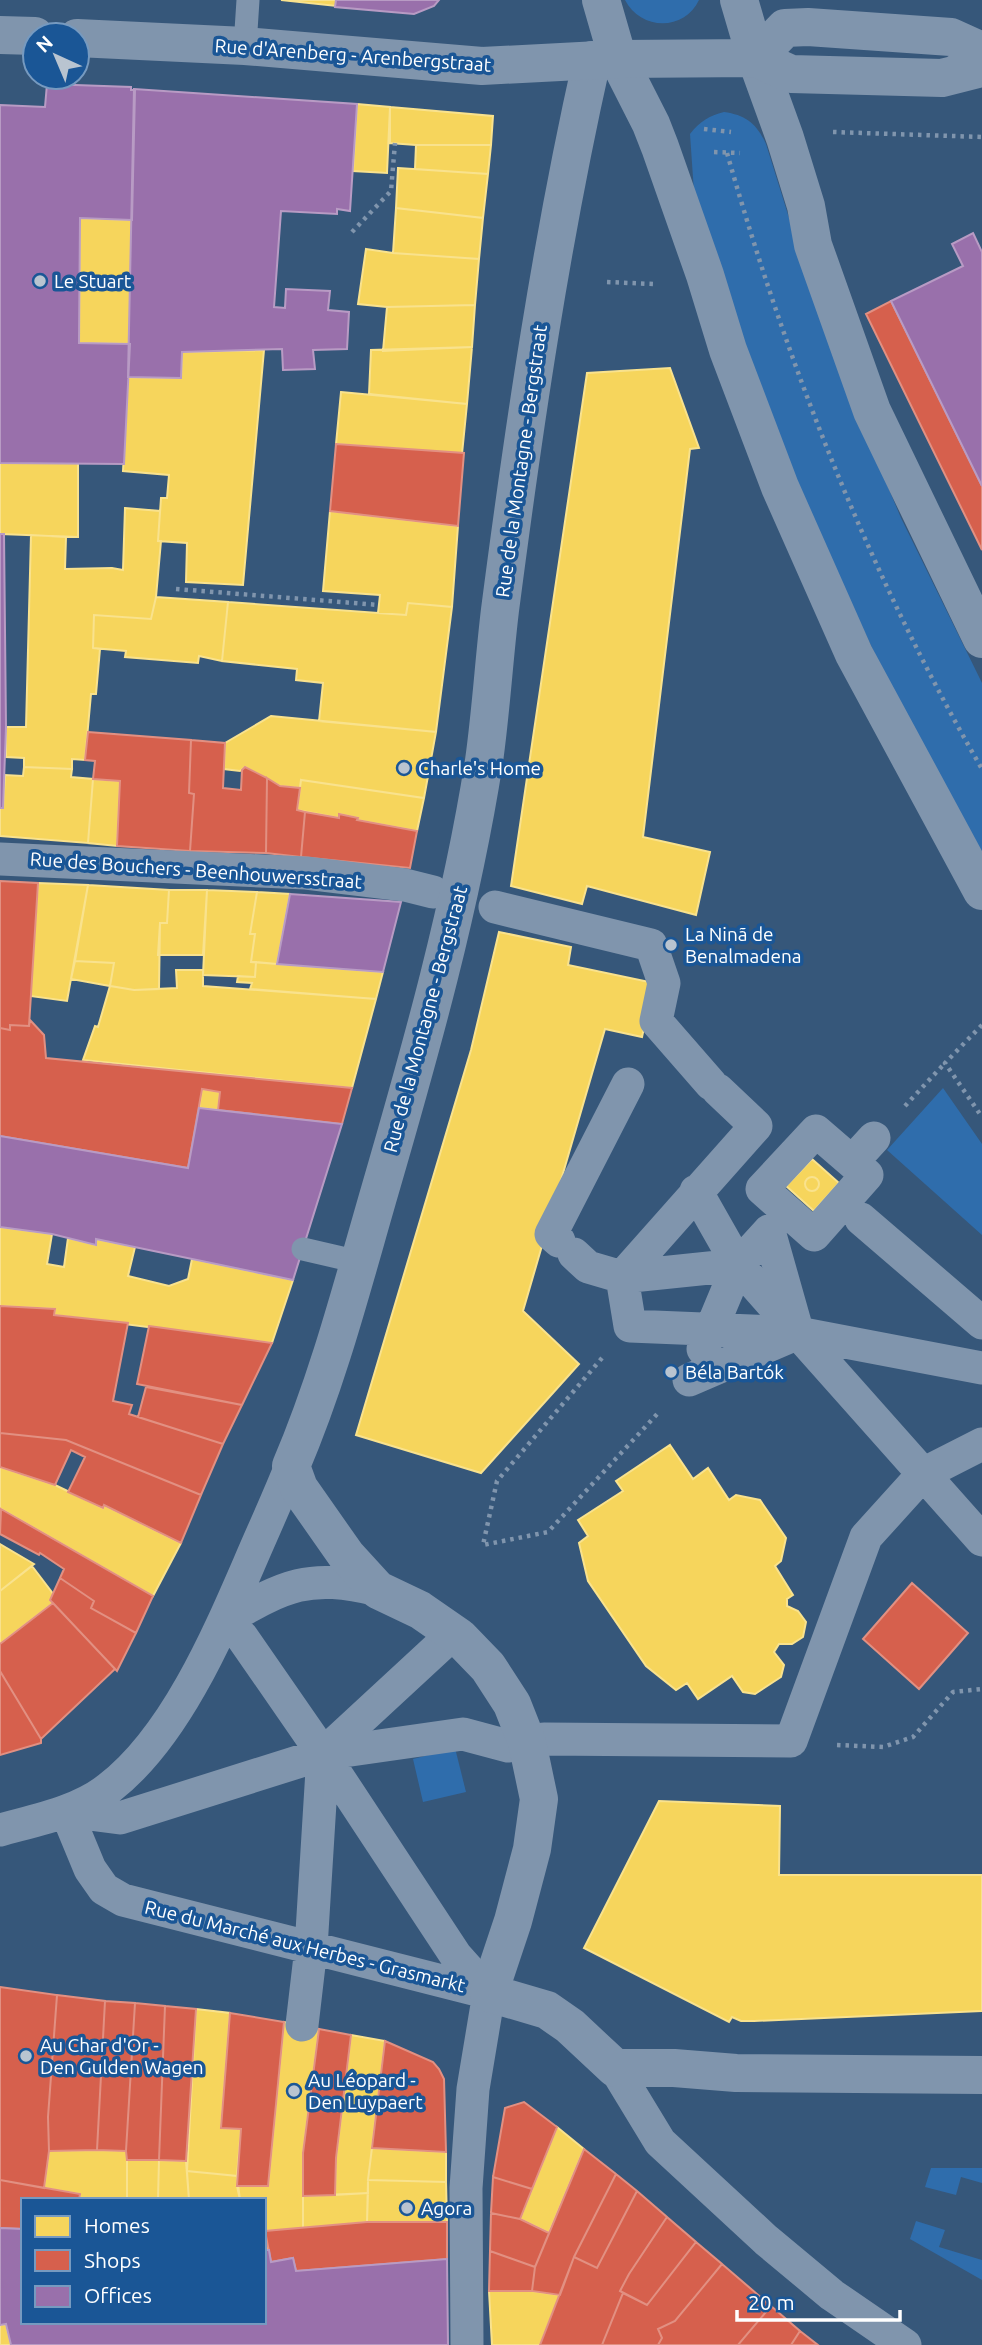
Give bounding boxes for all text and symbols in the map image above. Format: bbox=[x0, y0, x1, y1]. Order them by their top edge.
north arrow bbox=[21, 21, 91, 91]
text: N bbox=[31, 31, 57, 57]
street label: Rue d'Arenberg - Arenbergstraat bbox=[214, 34, 493, 76]
place label: Le Stuart bbox=[54, 270, 132, 292]
marker: Le Stuart bbox=[32, 273, 48, 289]
street label: Rue de la Montagne - Bergstraat bbox=[491, 323, 551, 599]
place label: Charle's Home bbox=[418, 757, 541, 779]
marker: Charle's Home bbox=[396, 760, 412, 776]
street label: Rue des Bouchers - Beenhouwersstraat bbox=[29, 847, 363, 893]
street label: Rue de la Montagne - Bergstraat bbox=[379, 883, 471, 1155]
place label: La Ninã de Benalmadena bbox=[685, 923, 802, 967]
marker: La Ninã de Benalmadena bbox=[663, 937, 679, 953]
place label: Béla Bartók bbox=[685, 1361, 784, 1383]
marker: Béla Bartók bbox=[663, 1364, 679, 1380]
street label: Rue du Marché aux Herbes - Grasmarkt bbox=[142, 1895, 468, 1997]
place label: Au Char d'Or - Den Gulden Wagen bbox=[40, 2034, 204, 2078]
marker: Au Char d'Or - Den Gulden Wagen bbox=[18, 2048, 34, 2064]
place label: Au Léopard - Den Luypaert bbox=[308, 2069, 423, 2113]
marker: Au Léopard - Den Luypaert bbox=[286, 2083, 302, 2099]
place label: Agora bbox=[421, 2197, 472, 2219]
legend bbox=[21, 2198, 266, 2324]
marker: Agora bbox=[399, 2200, 415, 2216]
text: Homes bbox=[84, 2213, 150, 2237]
text: Shops bbox=[84, 2248, 141, 2272]
scale bar bbox=[737, 2278, 900, 2322]
text: Offices bbox=[84, 2283, 152, 2307]
text: 20 m bbox=[748, 2290, 795, 2314]

